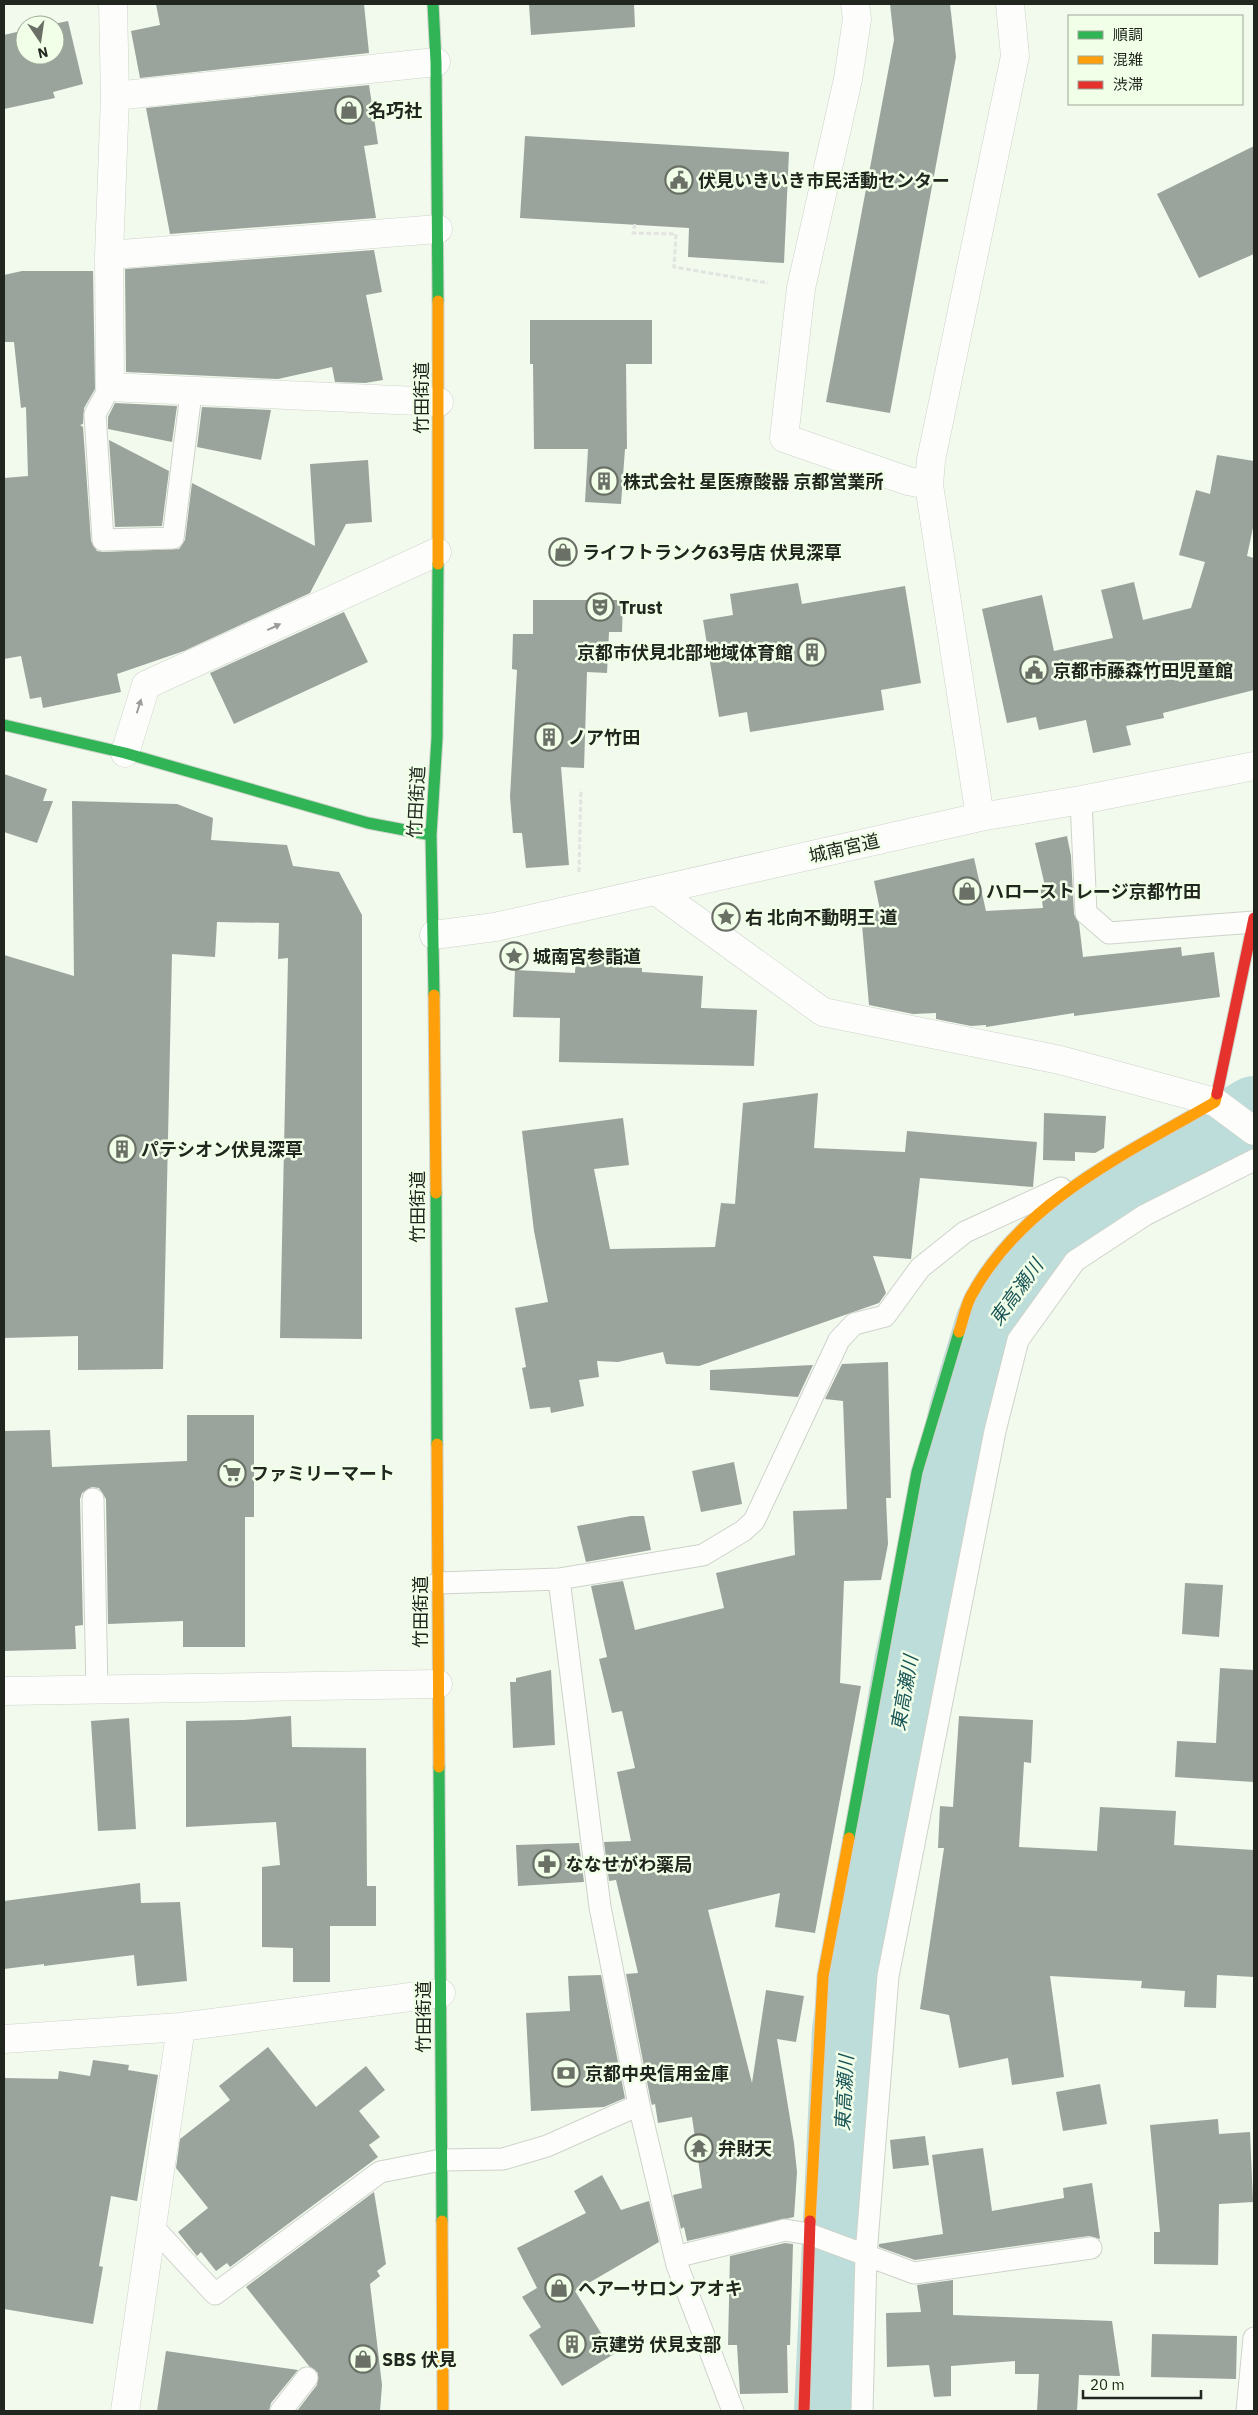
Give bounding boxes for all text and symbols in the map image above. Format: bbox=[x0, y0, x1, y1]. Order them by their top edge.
north arrow bbox=[15, 15, 65, 65]
legend bbox=[1068, 15, 1243, 105]
text: 順調 bbox=[1113, 25, 1143, 44]
text: N bbox=[36, 43, 50, 63]
text: 混雑 bbox=[1113, 50, 1143, 69]
text: 渋滞 bbox=[1113, 75, 1143, 94]
shop icon: 名巧社 bbox=[334, 95, 364, 125]
place label: 名巧社 bbox=[368, 99, 422, 122]
public building icon: 伏見いきいき市民活動センター bbox=[664, 165, 694, 195]
place label: 伏見いきいき市民活動センター bbox=[698, 169, 950, 192]
street label: 竹田街道 bbox=[410, 362, 433, 434]
building icon: 株式会社 星医療酸器 京都営業所 bbox=[589, 466, 619, 496]
place label: 株式会社 星医療酸器 京都営業所 bbox=[623, 470, 884, 493]
shop icon: ライフトランク63号店 伏見深草 bbox=[548, 537, 578, 567]
place label: ライフトランク63号店 伏見深草 bbox=[582, 541, 842, 564]
theatre icon: Trust bbox=[585, 592, 615, 622]
place label: Trust bbox=[619, 596, 663, 619]
one-way arrow bbox=[267, 622, 281, 630]
building icon: 京都市伏見北部地域体育館 bbox=[797, 637, 827, 667]
place label: 京都市伏見北部地域体育館 bbox=[577, 641, 793, 664]
public building icon: 京都市藤森竹田児童館 bbox=[1019, 655, 1049, 685]
place label: 京都市藤森竹田児童館 bbox=[1053, 659, 1233, 682]
one-way arrow bbox=[136, 699, 144, 714]
building icon: ノア竹田 bbox=[534, 722, 564, 752]
place label: ノア竹田 bbox=[568, 726, 640, 749]
street label: 竹田街道 bbox=[403, 765, 429, 839]
street label: 城南宮道 bbox=[806, 829, 882, 867]
shop icon: ハローストレージ京都竹田 bbox=[952, 876, 982, 906]
place label: ハローストレージ京都竹田 bbox=[986, 880, 1201, 903]
place icon: 右 北向不動明王 道 bbox=[711, 902, 741, 932]
place label: 右 北向不動明王 道 bbox=[745, 906, 898, 929]
place icon: 城南宮参詣道 bbox=[499, 941, 529, 971]
place label: 城南宮参詣道 bbox=[533, 945, 641, 968]
building icon: パテシオン伏見深草 bbox=[107, 1134, 137, 1164]
place label: パテシオン伏見深草 bbox=[141, 1138, 303, 1161]
street label: 竹田街道 bbox=[406, 1171, 429, 1243]
water label: 東高瀬川 bbox=[984, 1253, 1049, 1330]
supermarket icon: ファミリーマート bbox=[217, 1458, 247, 1488]
place label: ファミリーマート bbox=[251, 1462, 395, 1485]
street label: 竹田街道 bbox=[409, 1576, 432, 1648]
water label: 東高瀬川 bbox=[886, 1652, 923, 1733]
pharmacy icon: ななせがわ薬局 bbox=[532, 1849, 562, 1879]
place label: ななせがわ薬局 bbox=[566, 1853, 692, 1876]
street label: 竹田街道 bbox=[412, 1981, 435, 2053]
water label: 東高瀬川 bbox=[830, 2052, 858, 2132]
bank icon: 京都中央信用金庫 bbox=[551, 2058, 581, 2088]
place label: 京都中央信用金庫 bbox=[585, 2062, 729, 2085]
temple icon: 弁財天 bbox=[684, 2133, 714, 2163]
place label: 弁財天 bbox=[718, 2137, 772, 2160]
shop icon: ヘアーサロン アオキ bbox=[544, 2273, 574, 2303]
place label: ヘアーサロン アオキ bbox=[578, 2277, 743, 2300]
building icon: 京建労 伏見支部 bbox=[557, 2329, 587, 2359]
place label: 京建労 伏見支部 bbox=[591, 2333, 721, 2356]
shop icon: SBS 伏見 bbox=[348, 2344, 378, 2374]
place label: SBS 伏見 bbox=[382, 2348, 457, 2371]
scale bar bbox=[1083, 2368, 1200, 2400]
text: 20 m bbox=[1090, 2375, 1125, 2394]

